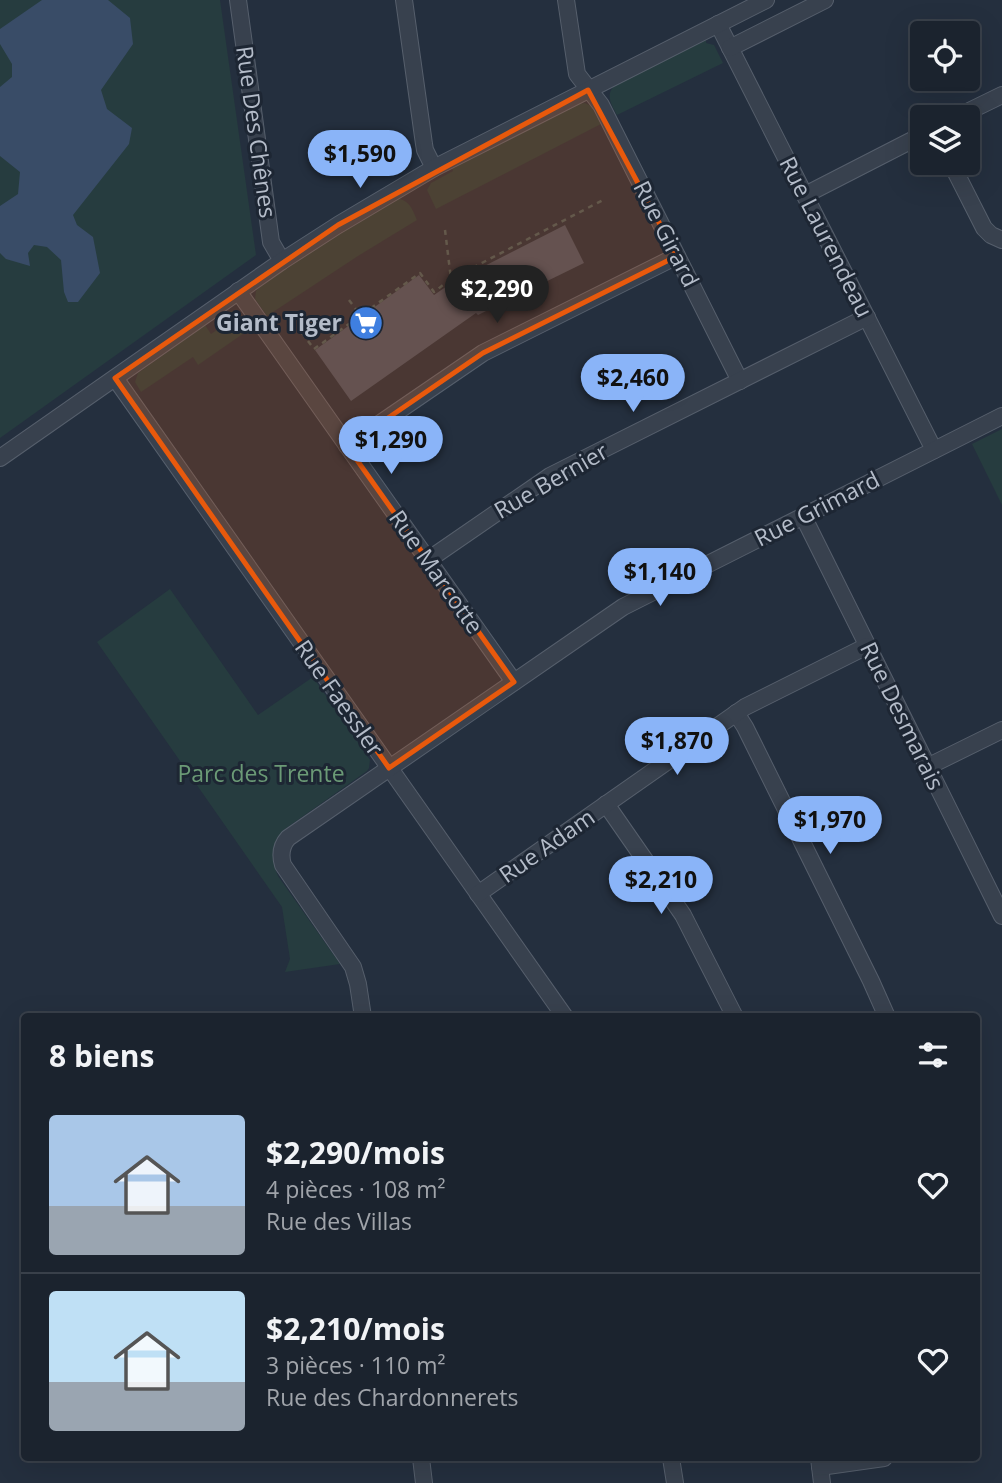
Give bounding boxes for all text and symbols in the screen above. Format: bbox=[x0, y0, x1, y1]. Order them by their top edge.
map controls bbox=[910, 21, 980, 175]
button: locate bbox=[910, 21, 980, 91]
street label: Rue Des Chênes bbox=[229, 44, 285, 220]
button: layers bbox=[910, 105, 980, 175]
pin: $1,590 bbox=[303, 130, 417, 190]
text: $1,590 bbox=[324, 137, 396, 169]
street label: Rue Laurendeau bbox=[773, 151, 881, 322]
street label: Rue Girard bbox=[626, 175, 707, 292]
pin: $2,290 bbox=[440, 266, 554, 325]
text: $2,290 bbox=[461, 272, 533, 304]
supermarket icon: Giant Tiger bbox=[347, 304, 385, 342]
place label: Giant Tiger bbox=[216, 306, 342, 338]
pin: $2,460 bbox=[576, 354, 690, 414]
text: $2,460 bbox=[597, 361, 669, 393]
pin: $1,290 bbox=[334, 416, 448, 476]
text: $1,290 bbox=[355, 423, 427, 455]
street label: Rue Bernier bbox=[488, 434, 614, 526]
street label: Rue Grimard bbox=[748, 463, 885, 553]
street label: Rue Marcotte bbox=[382, 503, 491, 640]
pin: $1,140 bbox=[603, 548, 717, 608]
text: $1,140 bbox=[624, 555, 696, 587]
street label: Rue Faessler bbox=[288, 633, 392, 762]
street label: Rue Desmarais bbox=[853, 636, 953, 795]
pin: $1,870 bbox=[620, 718, 734, 777]
text: $1,870 bbox=[641, 724, 713, 756]
park label: Parc des Trente bbox=[177, 757, 345, 789]
pin: $1,970 bbox=[773, 796, 887, 856]
street label: Rue Adam bbox=[492, 801, 601, 890]
text: $1,970 bbox=[794, 803, 866, 835]
pin: $2,210 bbox=[604, 856, 718, 916]
text: $2,210 bbox=[625, 863, 697, 895]
text: 8 biens bbox=[49, 1035, 154, 1076]
icon: filters bbox=[914, 1036, 952, 1074]
text: $2,290/mois bbox=[266, 1132, 445, 1173]
icon: home bbox=[105, 1143, 189, 1227]
icon: heart bbox=[914, 1166, 952, 1204]
text: 4 pièces · 108 m² bbox=[266, 1173, 446, 1205]
text: Rue des Villas bbox=[266, 1205, 412, 1237]
text: $2,210/mois bbox=[266, 1308, 445, 1349]
icon: home bbox=[105, 1319, 189, 1403]
icon: heart bbox=[914, 1342, 952, 1380]
text: 3 pièces · 110 m² bbox=[266, 1349, 446, 1381]
text: Rue des Chardonnerets bbox=[266, 1381, 518, 1413]

